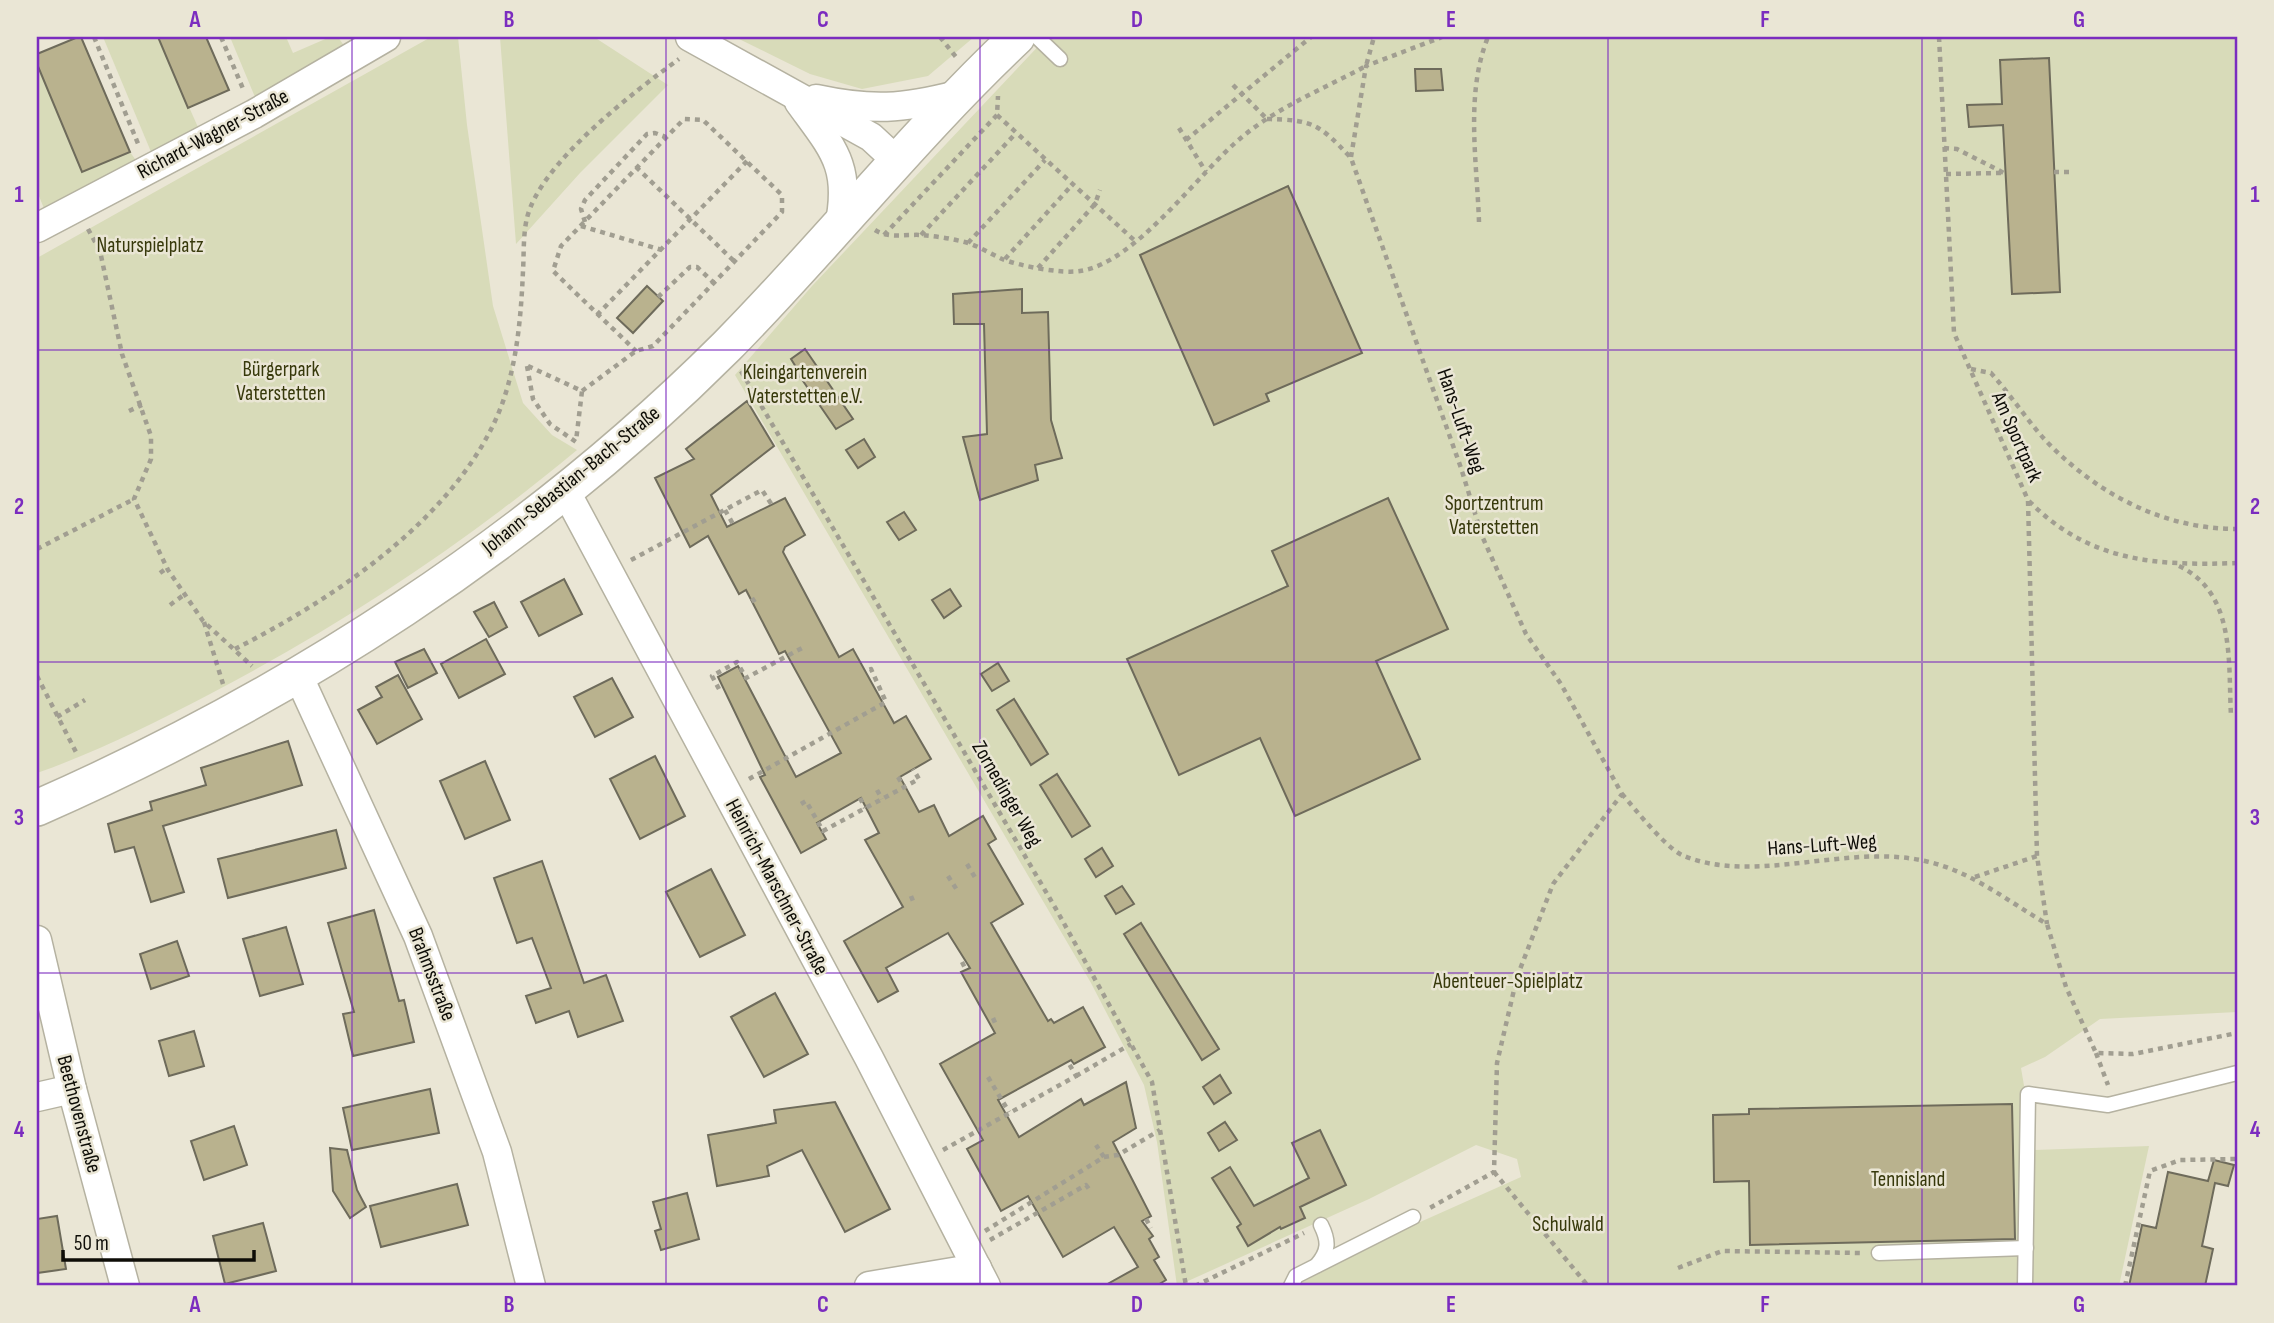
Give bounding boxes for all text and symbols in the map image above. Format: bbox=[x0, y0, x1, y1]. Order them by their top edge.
text: A bbox=[189, 6, 202, 34]
text: B bbox=[504, 6, 515, 34]
text: C bbox=[817, 6, 829, 34]
text: D bbox=[1131, 6, 1143, 34]
text: E bbox=[1446, 6, 1456, 34]
text: F bbox=[1760, 6, 1770, 34]
text: G bbox=[2073, 6, 2085, 34]
street label: Richard-Wagner-Straße bbox=[133, 84, 293, 184]
text: 1 bbox=[14, 181, 24, 209]
text: 1 bbox=[2250, 181, 2260, 209]
park label: Naturspielplatz bbox=[97, 233, 204, 258]
park label: Bürgerpark Vaterstetten bbox=[236, 357, 326, 406]
park label: Kleingartenverein Vaterstetten e.V. bbox=[743, 360, 867, 409]
street label: Hans-Luft-Weg bbox=[1431, 365, 1491, 477]
street label: Am Sportpark bbox=[1986, 387, 2048, 486]
street label: Johann-Sebastian-Bach-Straße bbox=[476, 401, 665, 560]
park label: Sportzentrum Vaterstetten bbox=[1445, 491, 1543, 540]
text: 2 bbox=[14, 493, 24, 521]
text: 2 bbox=[2250, 493, 2260, 521]
street label: Zornedinger Weg bbox=[967, 737, 1047, 851]
street label: Heinrich-Marschner-Straße bbox=[720, 795, 834, 979]
text: 3 bbox=[14, 804, 24, 832]
text: 3 bbox=[2250, 804, 2260, 832]
street label: Hans-Luft-Weg bbox=[1767, 829, 1877, 861]
street label: Brahmsstraße bbox=[403, 924, 461, 1024]
park label: Abenteuer-Spielplatz bbox=[1432, 969, 1583, 994]
street label: Beethovenstraße bbox=[51, 1053, 107, 1175]
text: 4 bbox=[14, 1116, 25, 1144]
text: 4 bbox=[2250, 1116, 2261, 1144]
park label: Tennisland bbox=[1871, 1167, 1945, 1192]
park label: Schulwald bbox=[1532, 1212, 1604, 1237]
scale bar bbox=[63, 1218, 254, 1262]
text: 50 m bbox=[74, 1231, 109, 1256]
text: A bbox=[189, 1291, 202, 1319]
text: B bbox=[504, 1291, 515, 1319]
text: C bbox=[817, 1291, 829, 1319]
text: D bbox=[1131, 1291, 1143, 1319]
text: E bbox=[1446, 1291, 1456, 1319]
text: F bbox=[1760, 1291, 1770, 1319]
text: G bbox=[2073, 1291, 2085, 1319]

